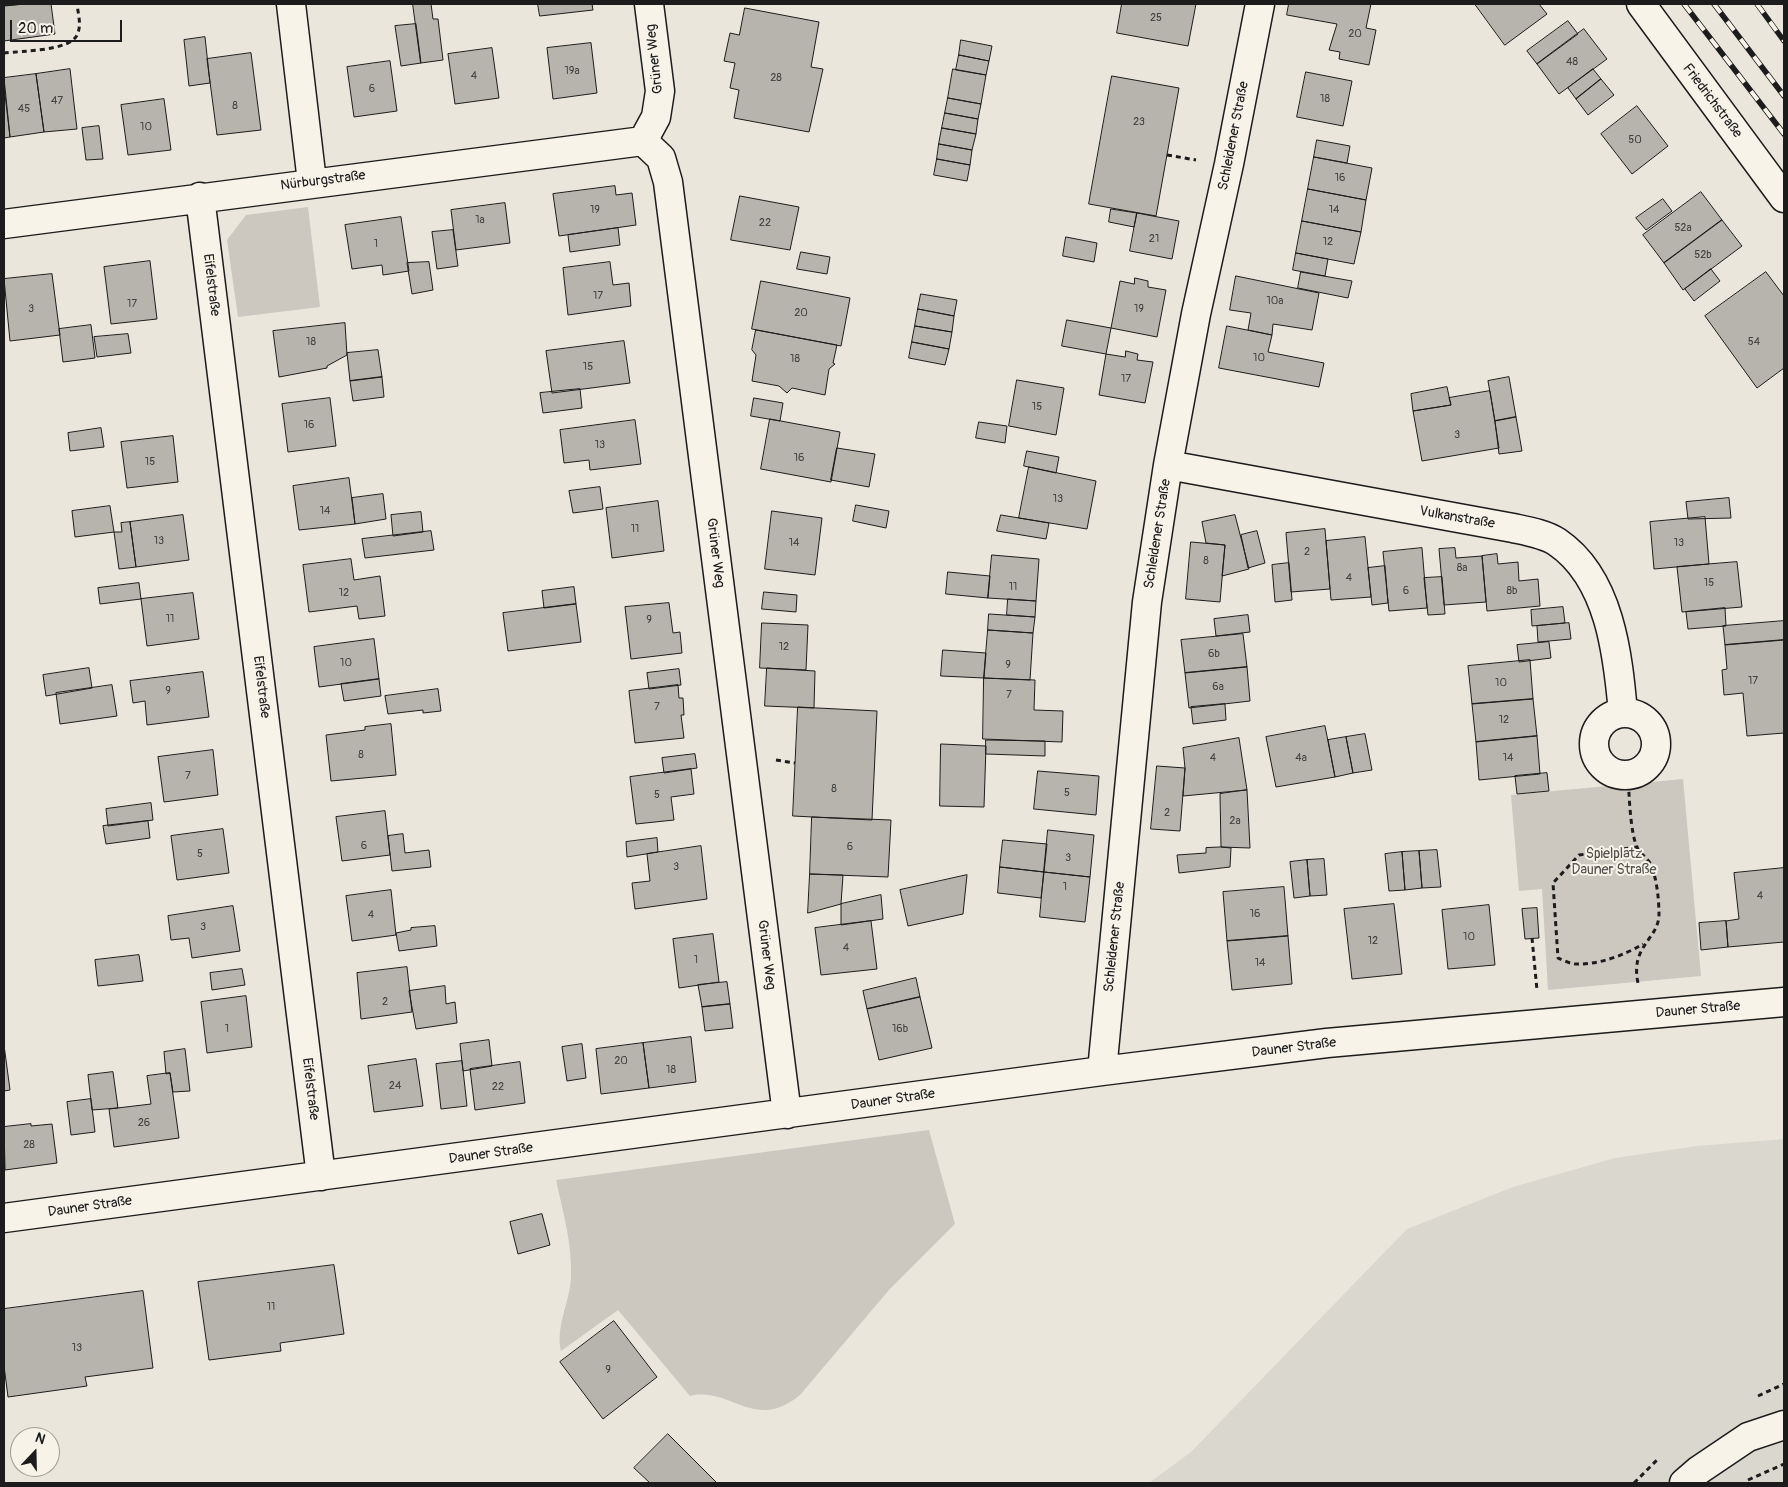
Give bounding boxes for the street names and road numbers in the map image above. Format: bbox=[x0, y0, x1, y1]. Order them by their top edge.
street label: Grüner Weg bbox=[643, 23, 667, 95]
street label: Friedrichstraße bbox=[1679, 60, 1745, 142]
street label: Schleidener Straße bbox=[1215, 80, 1253, 192]
street label: Nürburgstraße bbox=[279, 167, 367, 195]
street label: Eifelstraße bbox=[199, 253, 223, 317]
street label: Schleidener Straße bbox=[1141, 478, 1175, 590]
street label: Vulkanstraße bbox=[1418, 503, 1496, 533]
street label: Grüner Weg bbox=[702, 517, 728, 589]
street label: Eifelstraße bbox=[249, 655, 273, 719]
street label: Schleidener Straße bbox=[1101, 881, 1129, 993]
street label: Grüner Weg bbox=[753, 919, 779, 991]
street label: Dauner Straße bbox=[1655, 998, 1741, 1022]
street label: Dauner Straße bbox=[1251, 1034, 1337, 1062]
street label: Eifelstraße bbox=[298, 1057, 322, 1121]
street label: Dauner Straße bbox=[850, 1086, 936, 1114]
street label: Dauner Straße bbox=[448, 1140, 534, 1168]
street label: Dauner Straße bbox=[47, 1193, 133, 1221]

